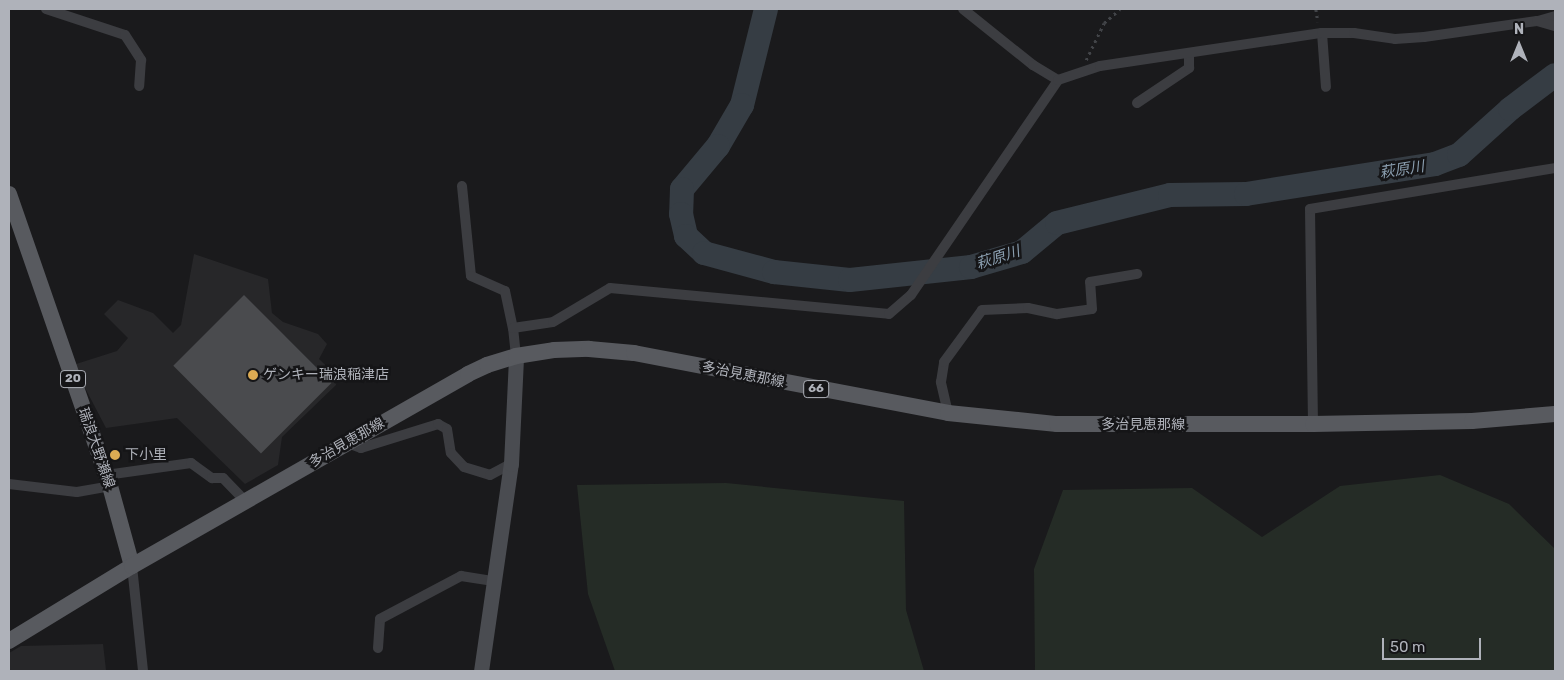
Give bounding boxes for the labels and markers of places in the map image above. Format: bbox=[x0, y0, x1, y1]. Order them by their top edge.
place label: ゲンキー瑞浪稲津店 bbox=[263, 367, 389, 383]
marker: ゲンキー瑞浪稲津店 bbox=[247, 369, 259, 381]
place label: 下小里 bbox=[125, 447, 167, 463]
marker: 下小里 bbox=[109, 449, 121, 461]

